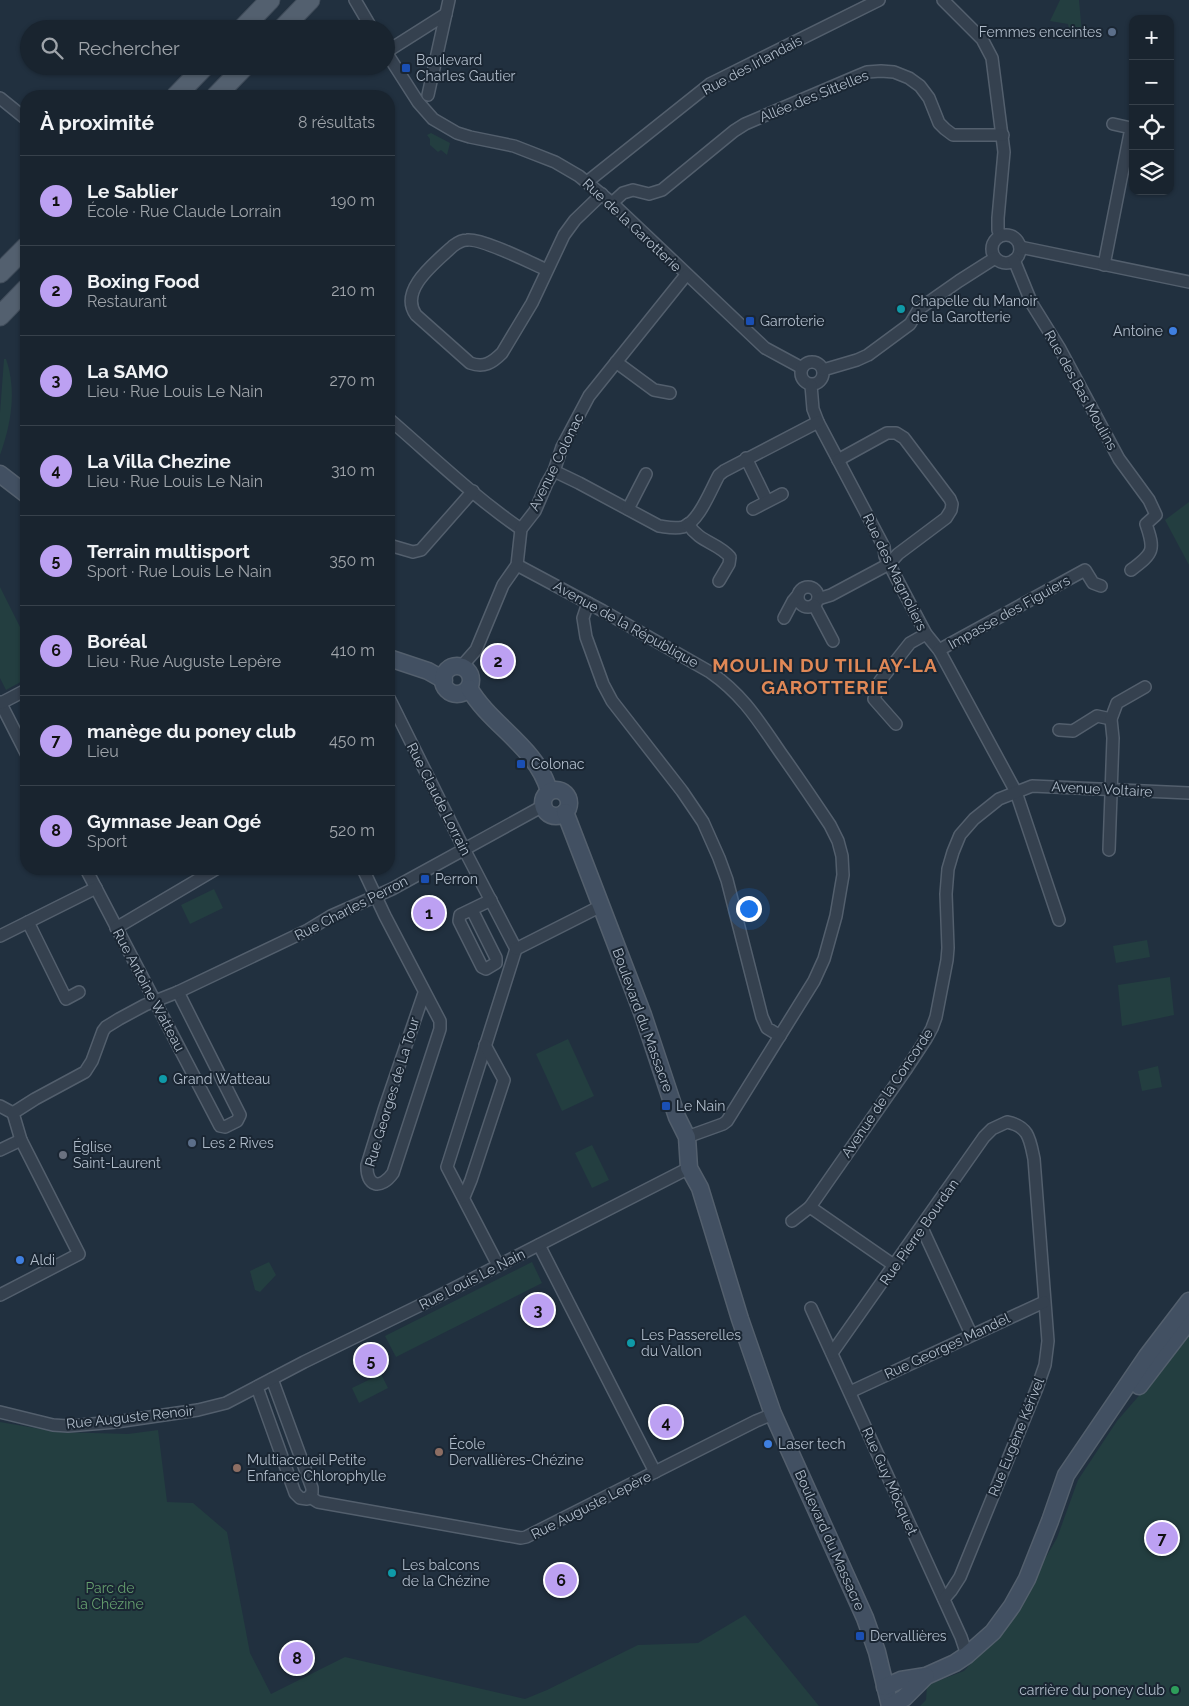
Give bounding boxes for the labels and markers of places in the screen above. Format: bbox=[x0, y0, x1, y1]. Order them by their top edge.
place label: Femmes enceintes bbox=[979, 24, 1102, 40]
marker: Femmes enceintes bbox=[1106, 26, 1118, 38]
place label: Boulevard Charles Gautier bbox=[416, 52, 516, 84]
marker: Boulevard Charles Gautier bbox=[400, 62, 412, 74]
place label: Chapelle du Manoir de la Garotterie bbox=[911, 293, 1038, 325]
marker: Chapelle du Manoir de la Garotterie bbox=[895, 303, 907, 315]
place label: Garroterie bbox=[760, 313, 824, 329]
marker: Garroterie bbox=[744, 315, 756, 327]
place label: Antoine bbox=[1113, 323, 1163, 339]
marker: Antoine bbox=[1167, 325, 1179, 337]
pin: 2 bbox=[482, 642, 514, 680]
place label: Colonac bbox=[531, 756, 585, 772]
marker: Colonac bbox=[515, 758, 527, 770]
place label: Perron bbox=[435, 871, 478, 887]
marker: Perron bbox=[419, 873, 431, 885]
pin: 1 bbox=[413, 894, 445, 932]
place label: Grand Watteau bbox=[173, 1071, 270, 1087]
marker: Grand Watteau bbox=[157, 1073, 169, 1085]
place label: Le Nain bbox=[676, 1098, 725, 1114]
marker: Le Nain bbox=[660, 1100, 672, 1112]
place label: Les 2 Rives bbox=[202, 1135, 274, 1151]
marker: Les 2 Rives bbox=[186, 1137, 198, 1149]
place label: Église Saint-Laurent bbox=[73, 1138, 161, 1171]
marker: Église Saint-Laurent bbox=[57, 1149, 69, 1161]
place label: Aldi bbox=[30, 1252, 55, 1268]
marker: Aldi bbox=[14, 1254, 26, 1266]
pin: 3 bbox=[522, 1291, 554, 1329]
place label: Les Passerelles du Vallon bbox=[641, 1327, 741, 1359]
marker: Les Passerelles du Vallon bbox=[625, 1337, 637, 1349]
pin: 5 bbox=[355, 1341, 387, 1379]
pin: 4 bbox=[650, 1403, 682, 1441]
place label: École Dervallières-Chézine bbox=[449, 1435, 584, 1468]
place label: Laser tech bbox=[778, 1436, 846, 1452]
marker: Laser tech bbox=[762, 1438, 774, 1450]
marker: École Dervallières-Chézine bbox=[433, 1446, 445, 1458]
place label: Multiaccueil Petite Enfance Chlorophylle bbox=[247, 1452, 386, 1484]
marker: Multiaccueil Petite Enfance Chlorophylle bbox=[231, 1462, 243, 1474]
pin: 7 bbox=[1146, 1519, 1178, 1557]
place label: Les balcons de la Chézine bbox=[402, 1557, 490, 1589]
pin: 6 bbox=[545, 1561, 577, 1599]
marker: Les balcons de la Chézine bbox=[386, 1567, 398, 1579]
place label: Dervallières bbox=[870, 1628, 947, 1644]
marker: Dervallières bbox=[854, 1630, 866, 1642]
pin: 8 bbox=[281, 1639, 313, 1677]
place label: carrière du poney club bbox=[1019, 1682, 1165, 1698]
marker: carrière du poney club bbox=[1169, 1684, 1181, 1696]

